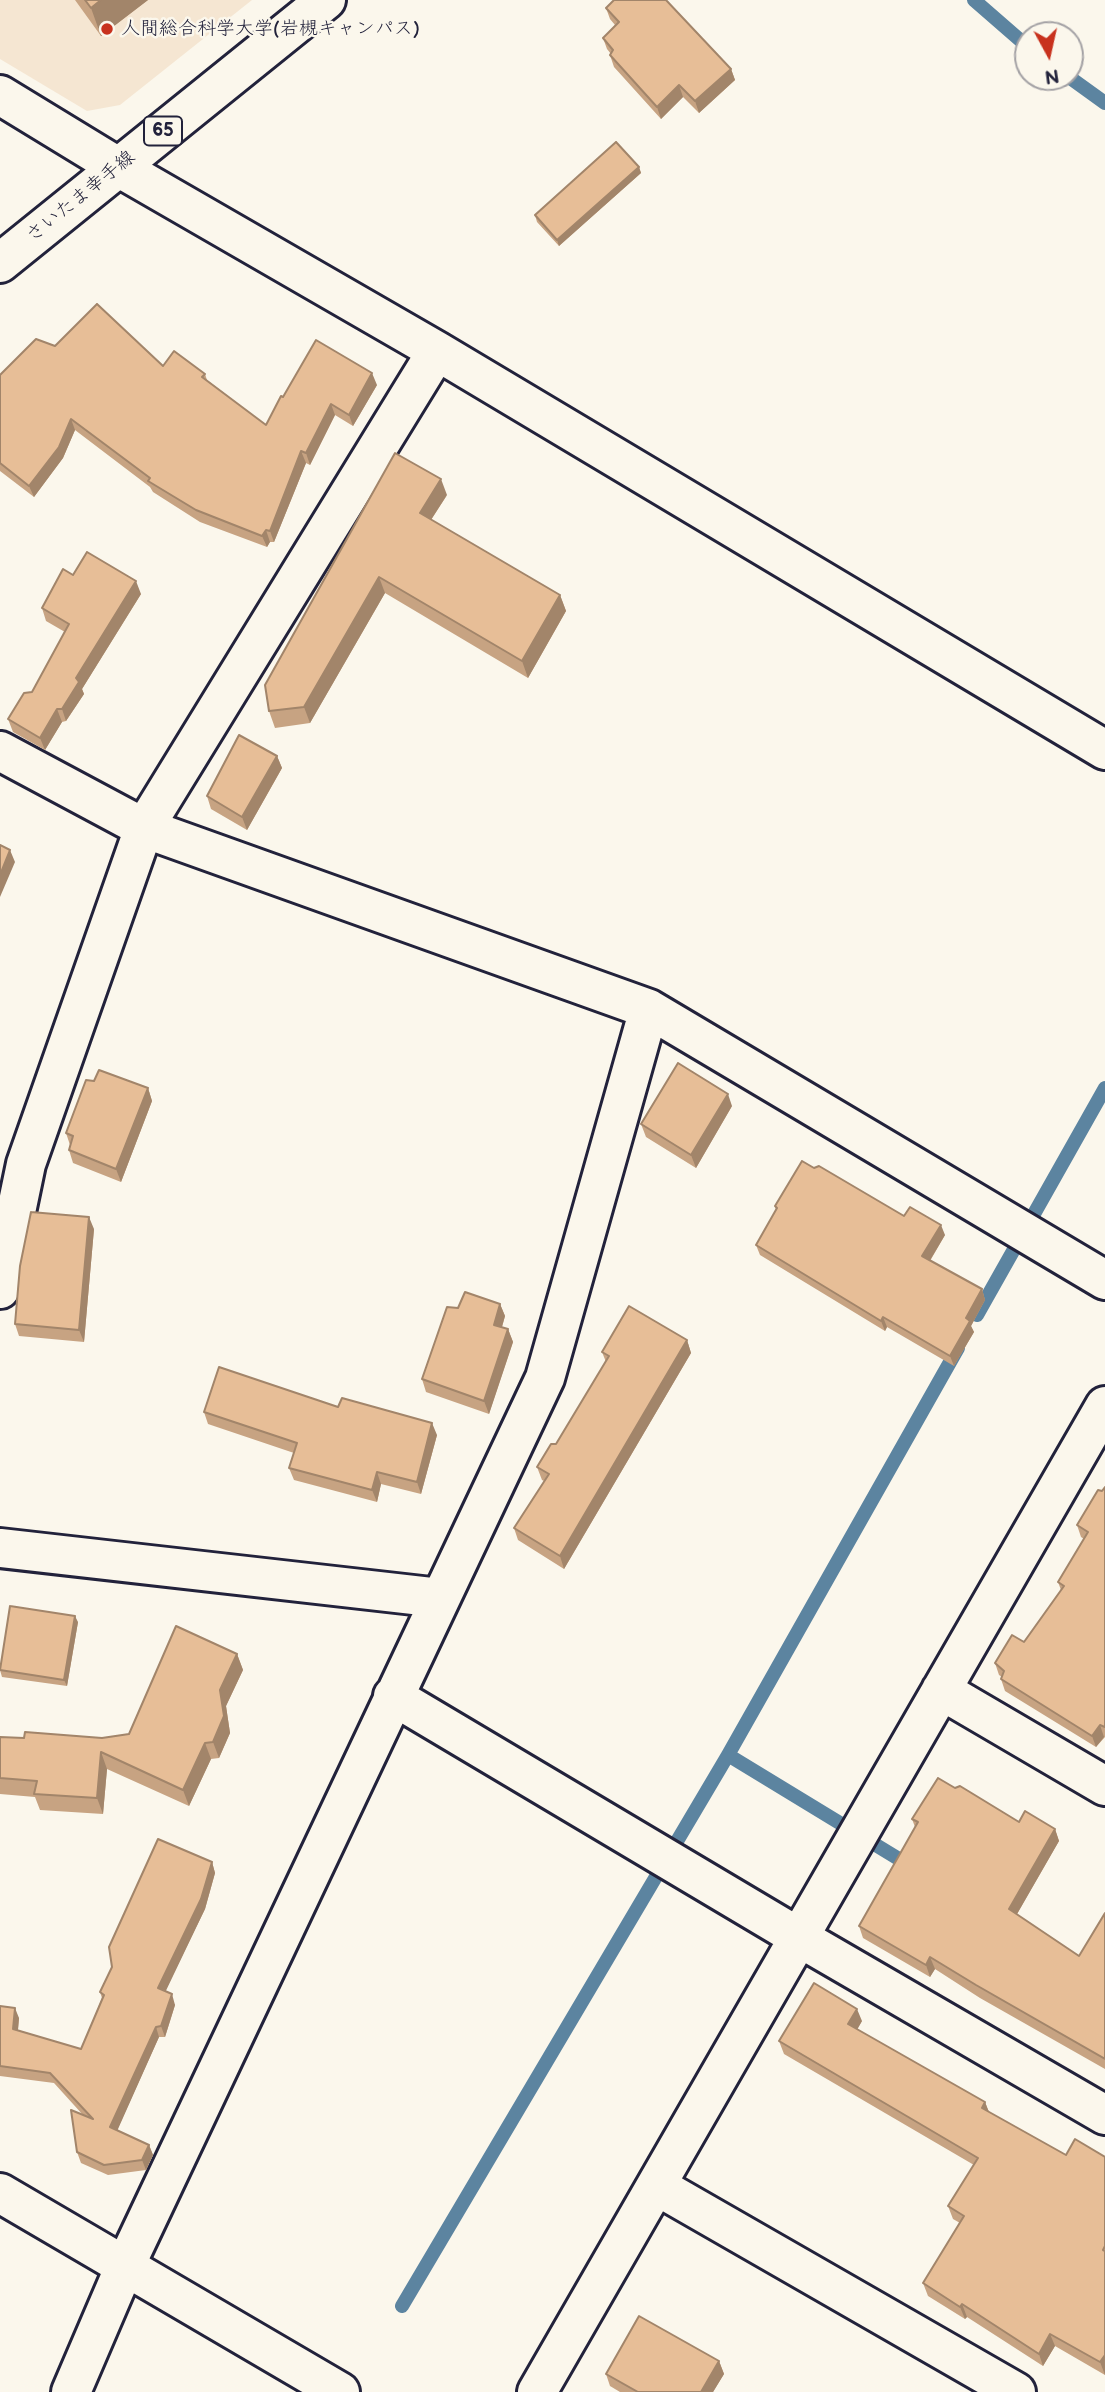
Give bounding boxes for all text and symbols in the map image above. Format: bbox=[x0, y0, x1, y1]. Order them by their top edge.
place label: 人間総合科学大学(岩槻キャンパス) bbox=[121, 18, 420, 40]
marker: 人間総合科学大学(岩槻キャンパス) bbox=[99, 21, 115, 37]
north arrow bbox=[1014, 21, 1084, 91]
text: N bbox=[1043, 63, 1060, 88]
road number: 65 bbox=[144, 116, 182, 146]
street label: さいたま幸手線 bbox=[22, 146, 140, 248]

